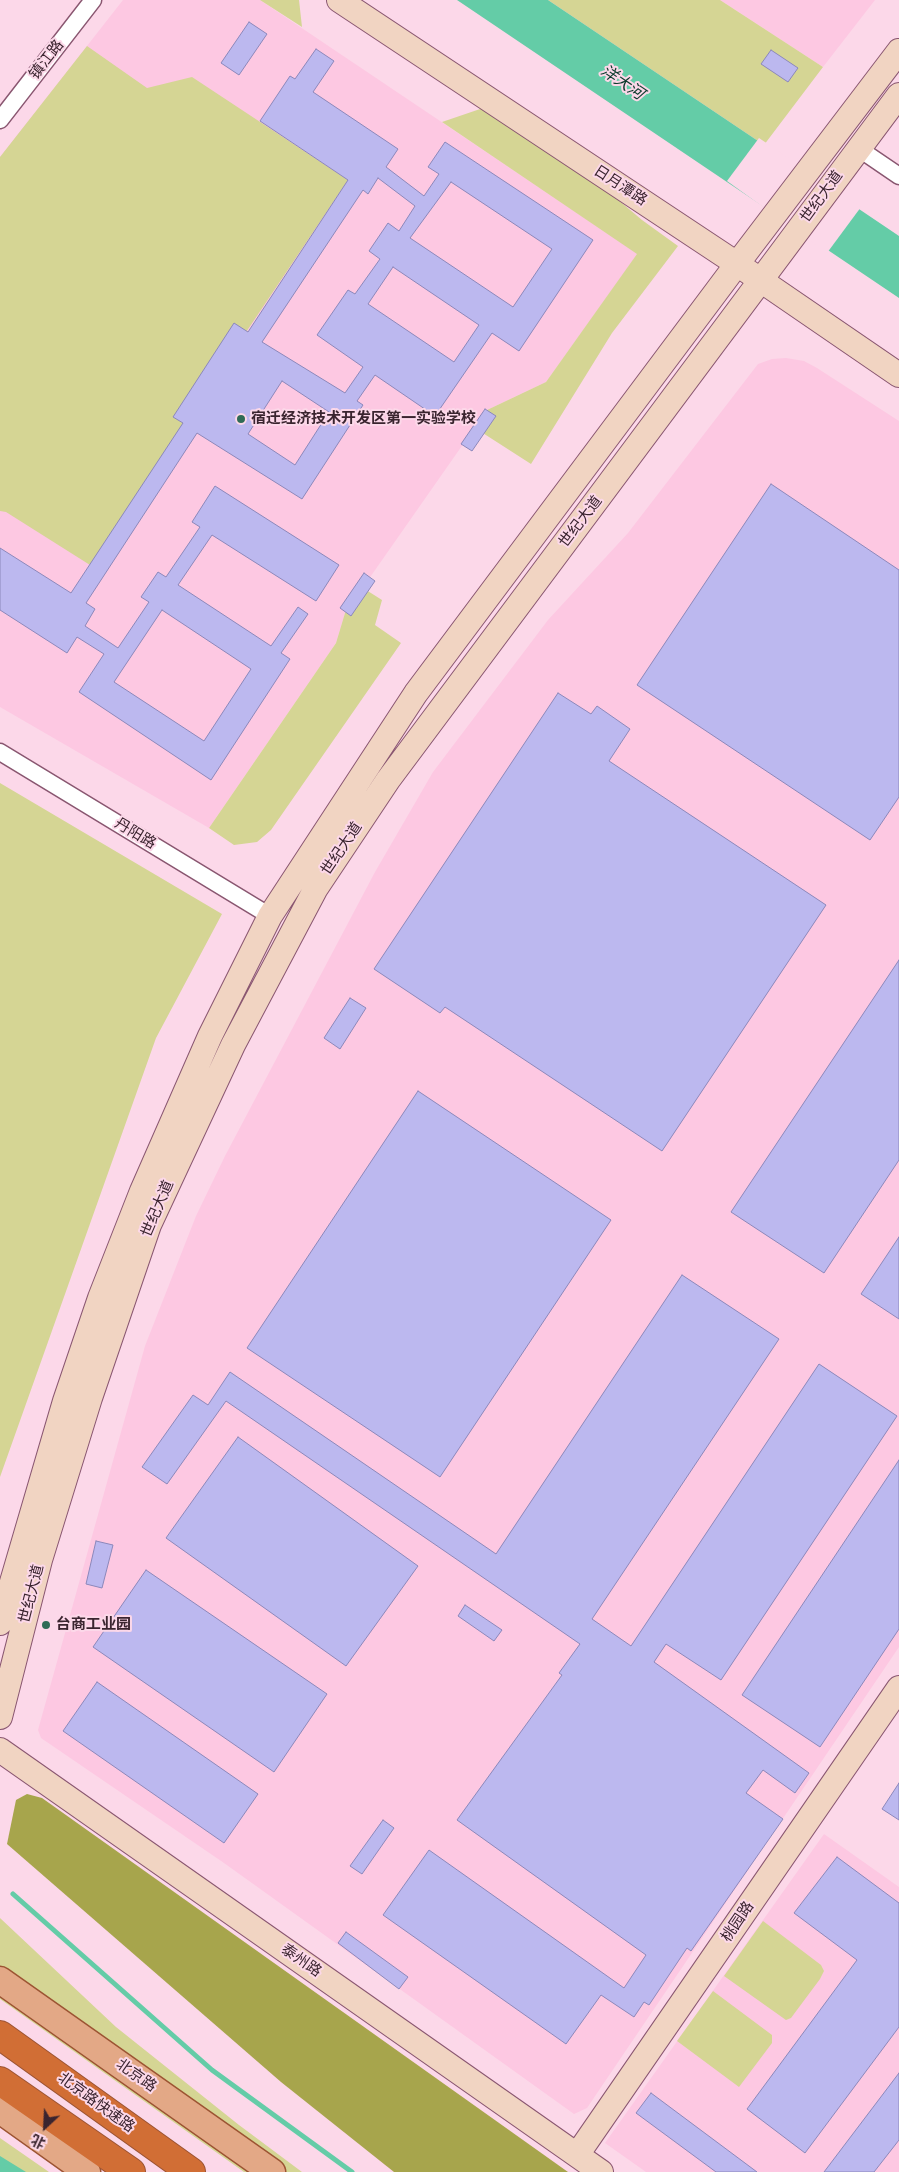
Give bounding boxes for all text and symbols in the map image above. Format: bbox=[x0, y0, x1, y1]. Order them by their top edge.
street label: 镇江路 bbox=[26, 37, 68, 83]
water label: 洋大河 bbox=[597, 62, 647, 104]
street label: 日月潭路 bbox=[590, 162, 650, 210]
street label: 世纪大道 bbox=[797, 167, 847, 227]
place label: 宿迁经济技术开发区第一实验学校 bbox=[251, 410, 476, 428]
marker: 宿迁经济技术开发区第一实验学校 bbox=[235, 413, 247, 425]
street label: 世纪大道 bbox=[556, 493, 606, 551]
street label: 丹阳路 bbox=[111, 815, 159, 853]
street label: 世纪大道 bbox=[318, 819, 366, 879]
street label: 世纪大道 bbox=[138, 1178, 178, 1240]
street label: 世纪大道 bbox=[16, 1563, 48, 1625]
place label: 台商工业园 bbox=[56, 1616, 131, 1634]
marker: 台商工业园 bbox=[40, 1619, 52, 1631]
street label: 桃园路 bbox=[718, 1898, 758, 1946]
street label: 泰州路 bbox=[277, 1941, 325, 1981]
street label: 北京路 bbox=[112, 2056, 160, 2096]
street label: 北京路快速路 bbox=[54, 2069, 138, 2137]
north arrow bbox=[20, 2102, 70, 2152]
text: 北 bbox=[29, 2130, 48, 2152]

